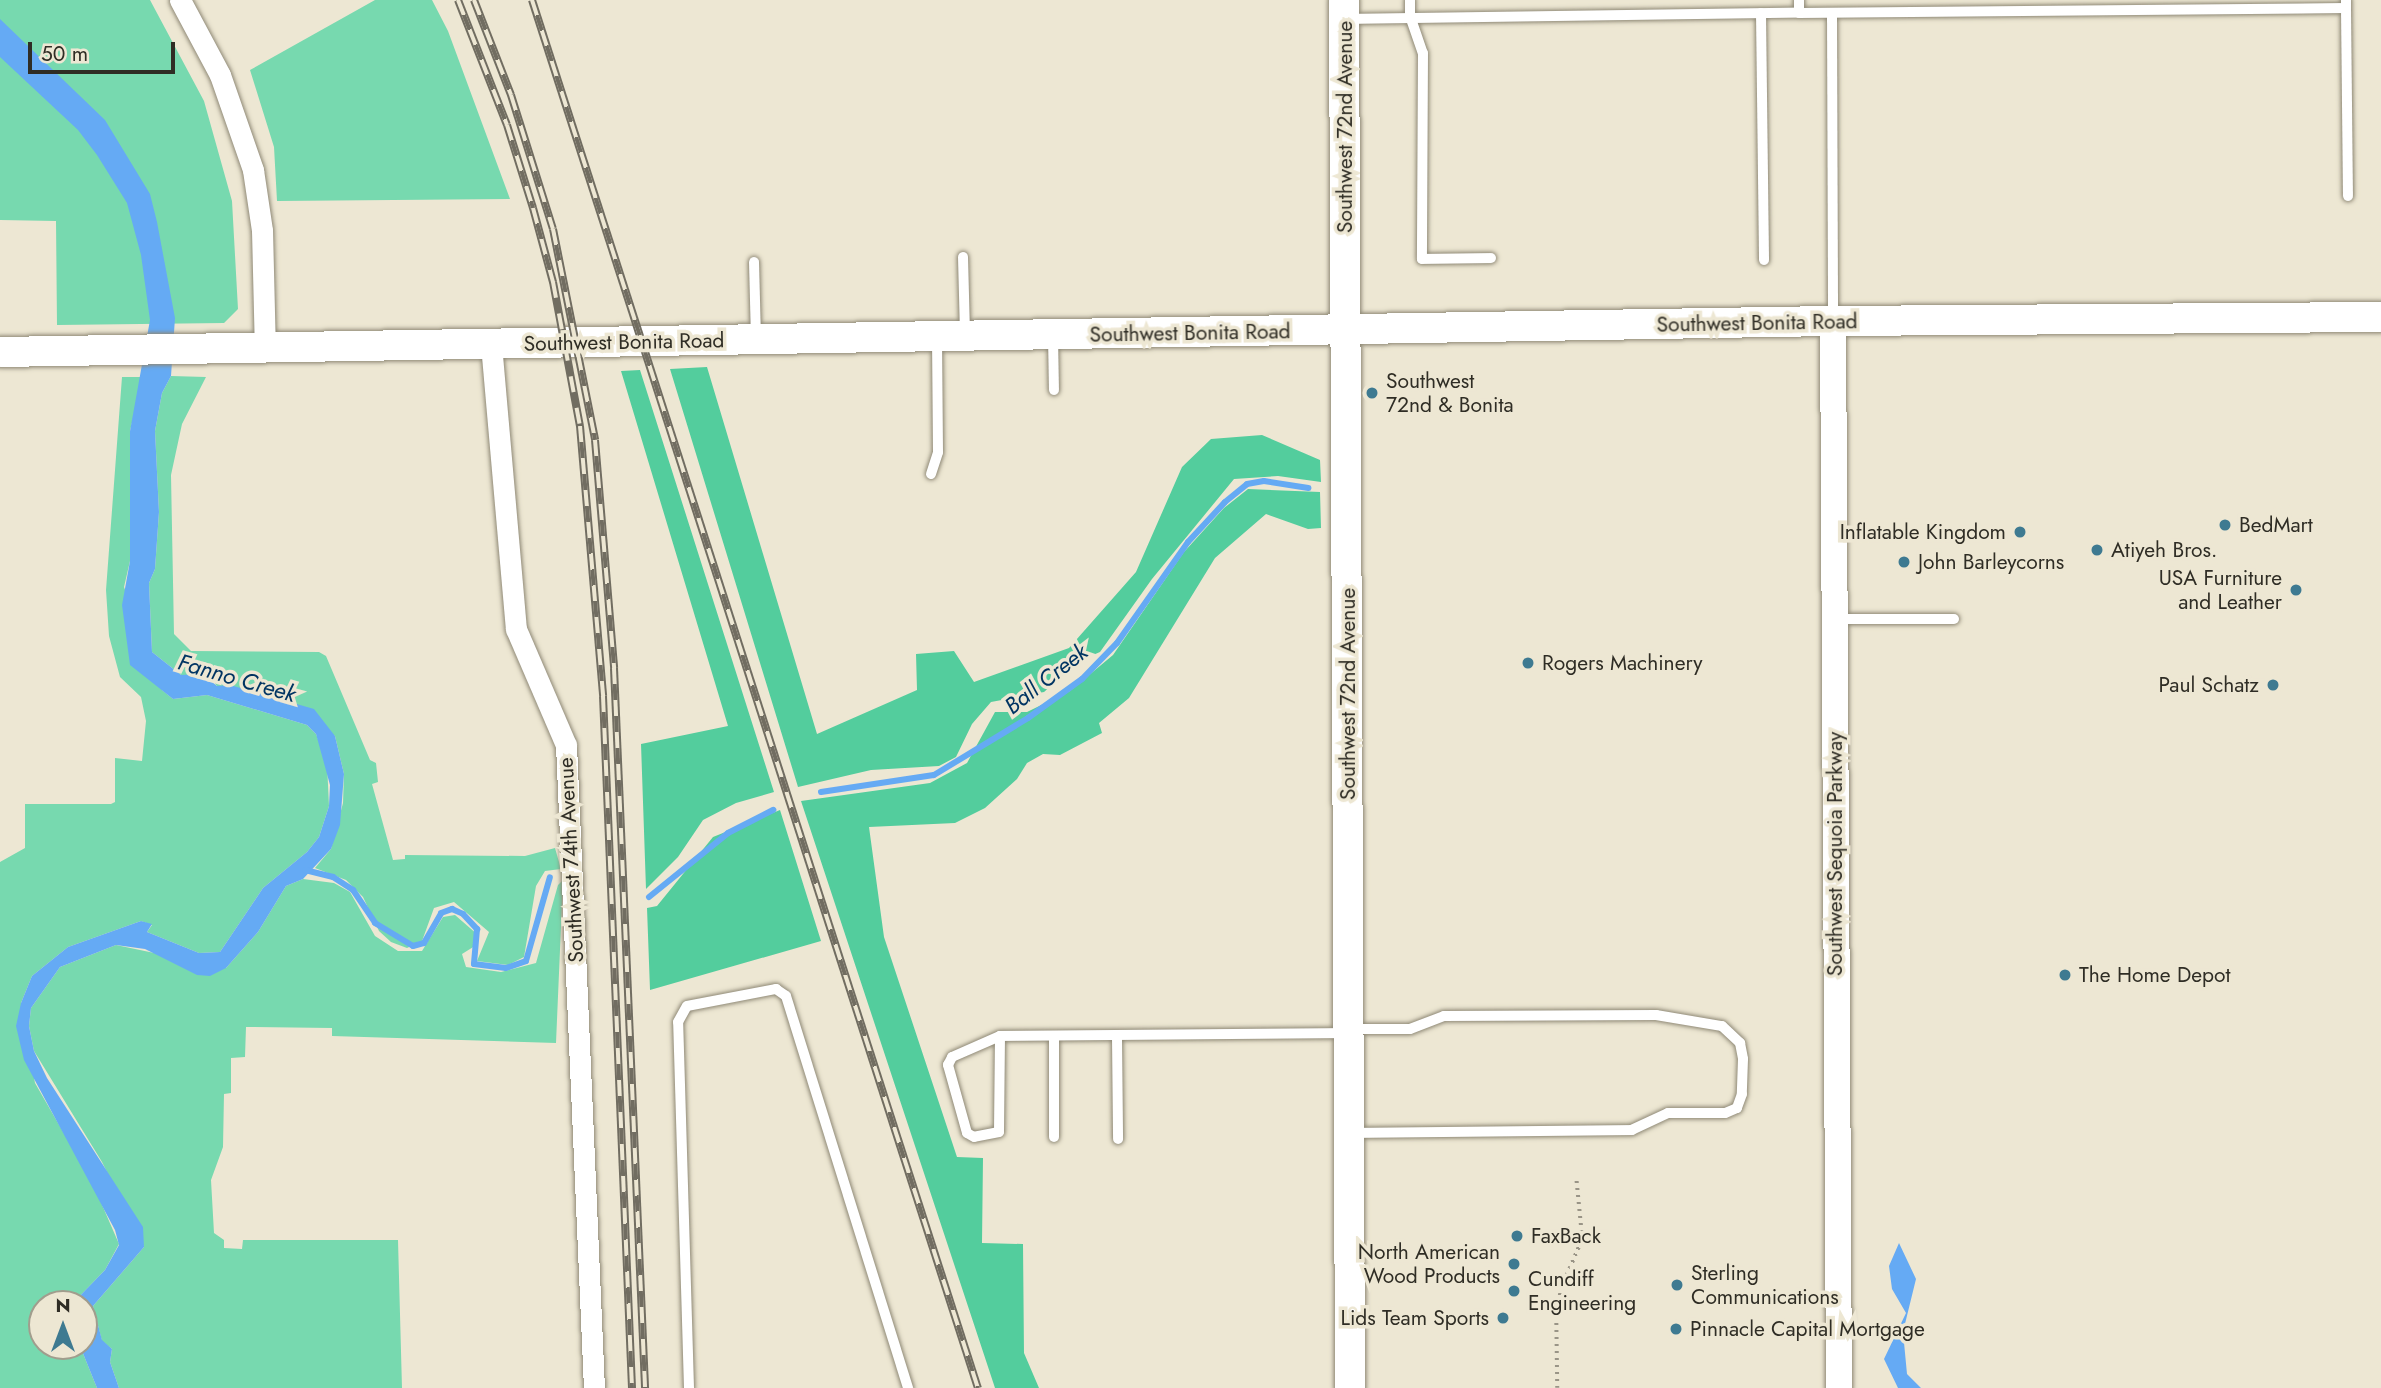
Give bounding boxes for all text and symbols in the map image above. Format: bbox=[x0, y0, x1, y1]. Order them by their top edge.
street label: Southwest 72nd Avenue bbox=[1332, 21, 1358, 233]
scale bar bbox=[32, 28, 178, 72]
text: 50 m bbox=[41, 39, 88, 69]
street label: Southwest Bonita Road bbox=[1656, 309, 1858, 337]
street label: Southwest Bonita Road bbox=[1089, 319, 1291, 347]
street label: Southwest Bonita Road bbox=[523, 328, 725, 356]
place label: Southwest 72nd & Bonita bbox=[1386, 368, 1514, 418]
marker: Southwest 72nd & Bonita bbox=[1364, 385, 1380, 401]
place label: BedMart bbox=[2239, 512, 2313, 538]
marker: BedMart bbox=[2217, 517, 2233, 533]
place label: Inflatable Kingdom bbox=[1840, 519, 2006, 545]
marker: Inflatable Kingdom bbox=[2012, 524, 2028, 540]
place label: Atiyeh Bros. bbox=[2111, 537, 2217, 563]
marker: Atiyeh Bros. bbox=[2089, 542, 2105, 558]
place label: John Barleycorns bbox=[1918, 549, 2064, 575]
marker: John Barleycorns bbox=[1896, 554, 1912, 570]
place label: USA Furniture and Leather bbox=[2159, 565, 2282, 615]
marker: USA Furniture and Leather bbox=[2288, 582, 2304, 598]
street label: Southwest 72nd Avenue bbox=[1335, 588, 1361, 800]
water label: Ball Creek bbox=[999, 638, 1093, 720]
water label: Fanno Creek bbox=[175, 648, 299, 708]
place label: Rogers Machinery bbox=[1542, 650, 1703, 676]
marker: Rogers Machinery bbox=[1520, 655, 1536, 671]
place label: Paul Schatz bbox=[2158, 672, 2259, 698]
marker: Paul Schatz bbox=[2265, 677, 2281, 693]
street label: Southwest Sequoia Parkway bbox=[1822, 732, 1848, 976]
street label: Southwest 74th Avenue bbox=[553, 757, 589, 963]
place label: The Home Depot bbox=[2079, 962, 2230, 988]
marker: The Home Depot bbox=[2057, 967, 2073, 983]
place label: FaxBack bbox=[1531, 1223, 1601, 1249]
marker: FaxBack bbox=[1509, 1228, 1525, 1244]
place label: North American Wood Products bbox=[1358, 1239, 1500, 1289]
marker: North American Wood Products bbox=[1506, 1256, 1522, 1272]
place label: Sterling Communications bbox=[1691, 1260, 1839, 1310]
place label: Cundiff Engineering bbox=[1528, 1266, 1636, 1316]
marker: Sterling Communications bbox=[1669, 1277, 1685, 1293]
marker: Cundiff Engineering bbox=[1506, 1283, 1522, 1299]
north arrow bbox=[28, 1290, 98, 1360]
text: N bbox=[55, 1292, 71, 1319]
place label: Lids Team Sports bbox=[1340, 1305, 1489, 1331]
marker: Lids Team Sports bbox=[1495, 1310, 1511, 1326]
place label: Pinnacle Capital Mortgage bbox=[1690, 1316, 1925, 1342]
marker: Pinnacle Capital Mortgage bbox=[1668, 1321, 1684, 1337]

